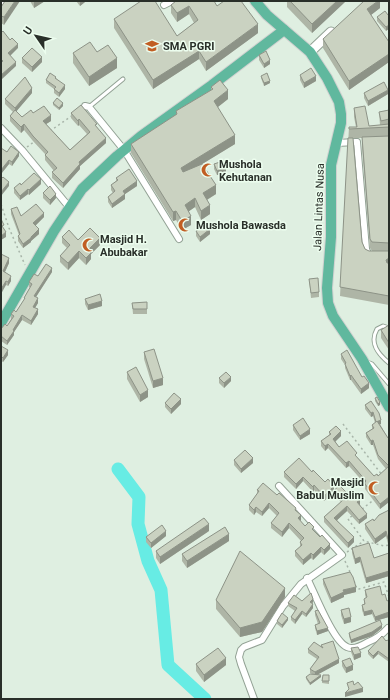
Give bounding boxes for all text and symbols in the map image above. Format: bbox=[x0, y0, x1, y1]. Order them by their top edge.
north arrow bbox=[16, 16, 56, 56]
text: U bbox=[21, 24, 36, 37]
school or university icon: SMA PGRI bbox=[144, 38, 160, 54]
place label: SMA PGRI bbox=[163, 40, 214, 53]
place label: Mushola Kehutanan bbox=[219, 158, 272, 184]
mosque icon: Mushola Kehutanan bbox=[200, 162, 216, 178]
street label: Jalan Lintas Nusa bbox=[311, 163, 327, 251]
mosque icon: Mushola Bawasda bbox=[177, 217, 193, 233]
place label: Mushola Bawasda bbox=[196, 219, 286, 232]
place label: Masjid H. Abubakar bbox=[100, 233, 148, 259]
mosque icon: Masjid H. Abubakar bbox=[81, 237, 97, 253]
place label: Masjid Babul Muslim bbox=[296, 476, 364, 502]
mosque icon: Masjid Babul Muslim bbox=[367, 480, 383, 496]

